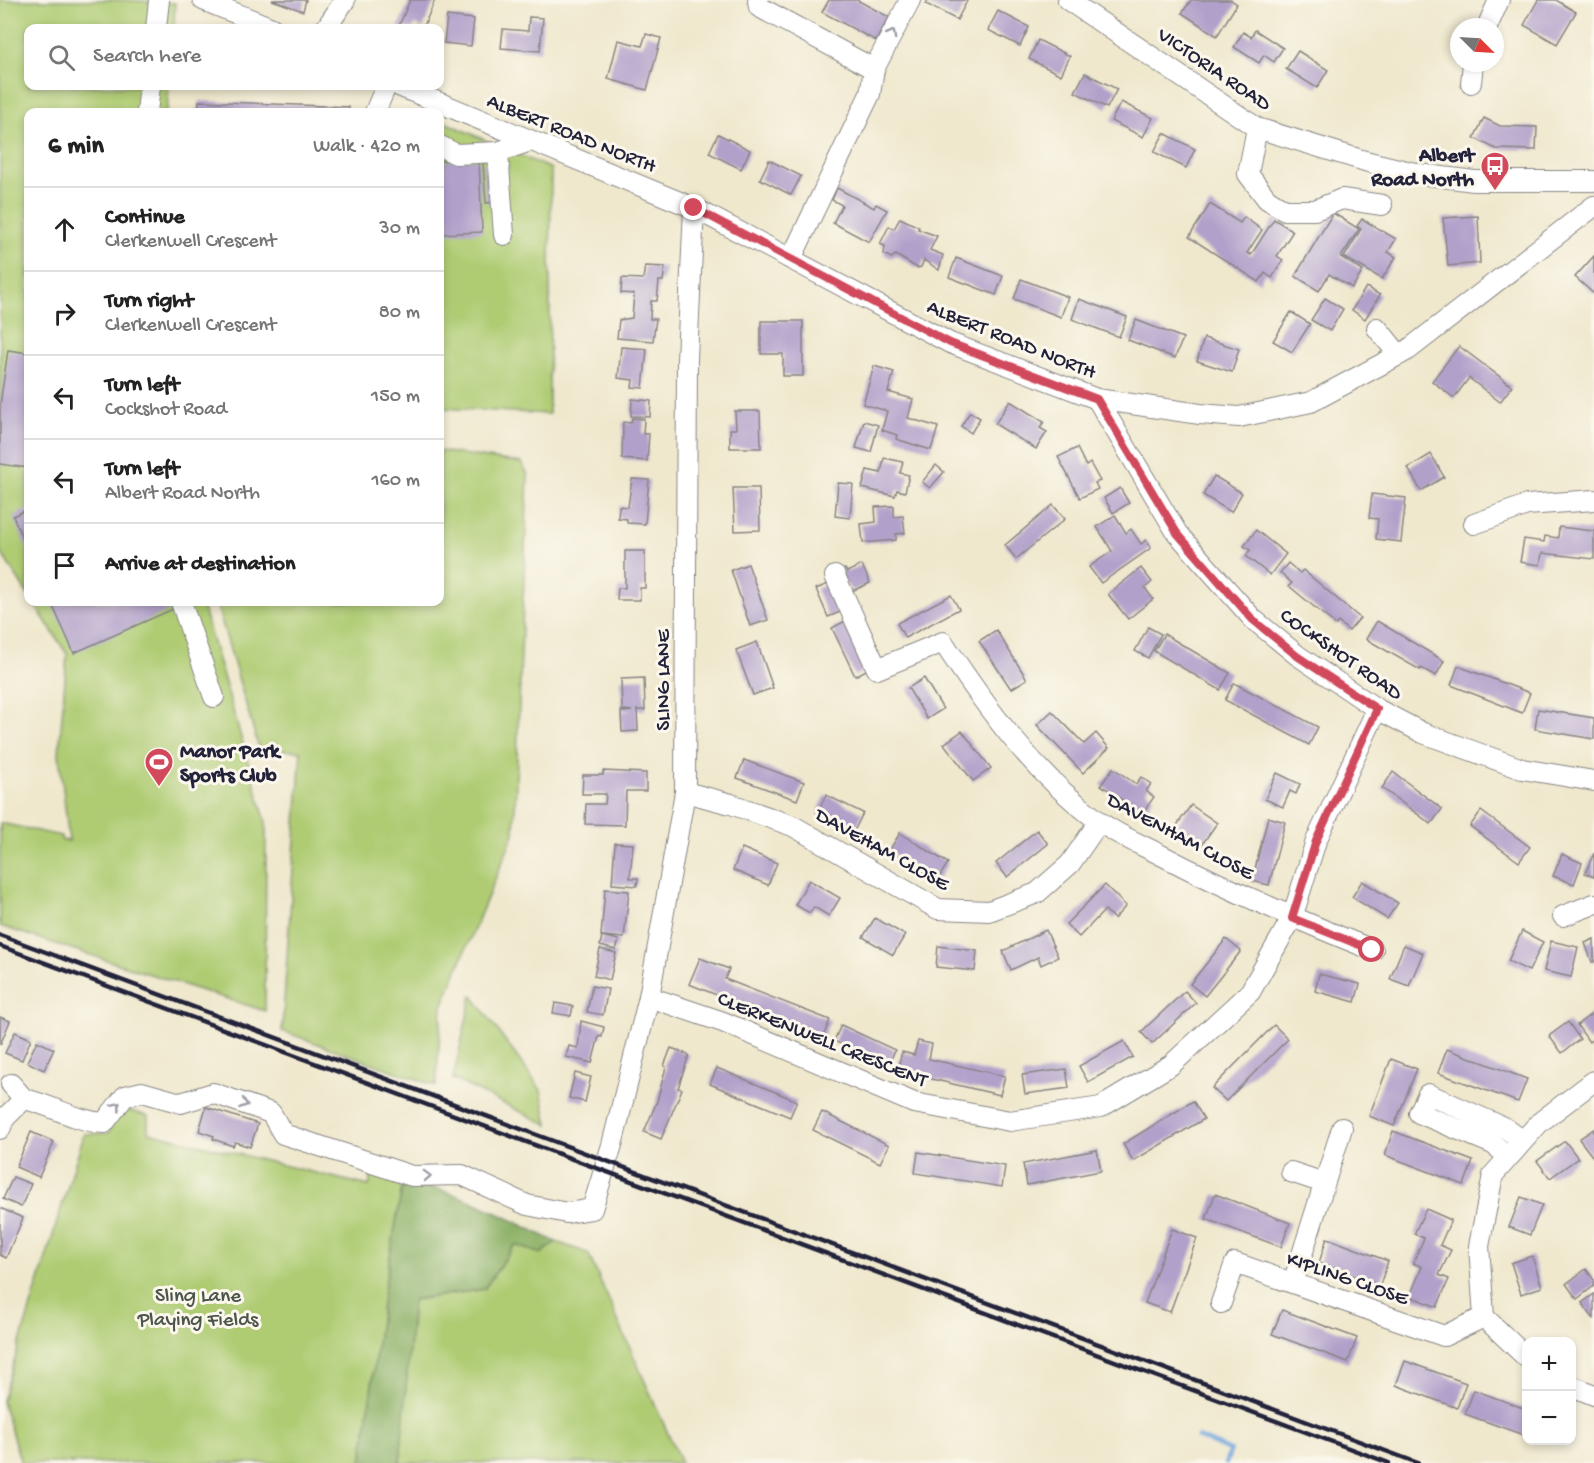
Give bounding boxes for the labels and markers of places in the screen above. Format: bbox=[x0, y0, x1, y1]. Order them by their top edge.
place label: Albert Road North bbox=[1370, 145, 1476, 194]
bus stop icon: Albert Road North bbox=[1479, 150, 1511, 192]
place label: Manor Park Sports Club bbox=[180, 741, 282, 790]
sports icon: Manor Park Sports Club bbox=[143, 746, 175, 788]

